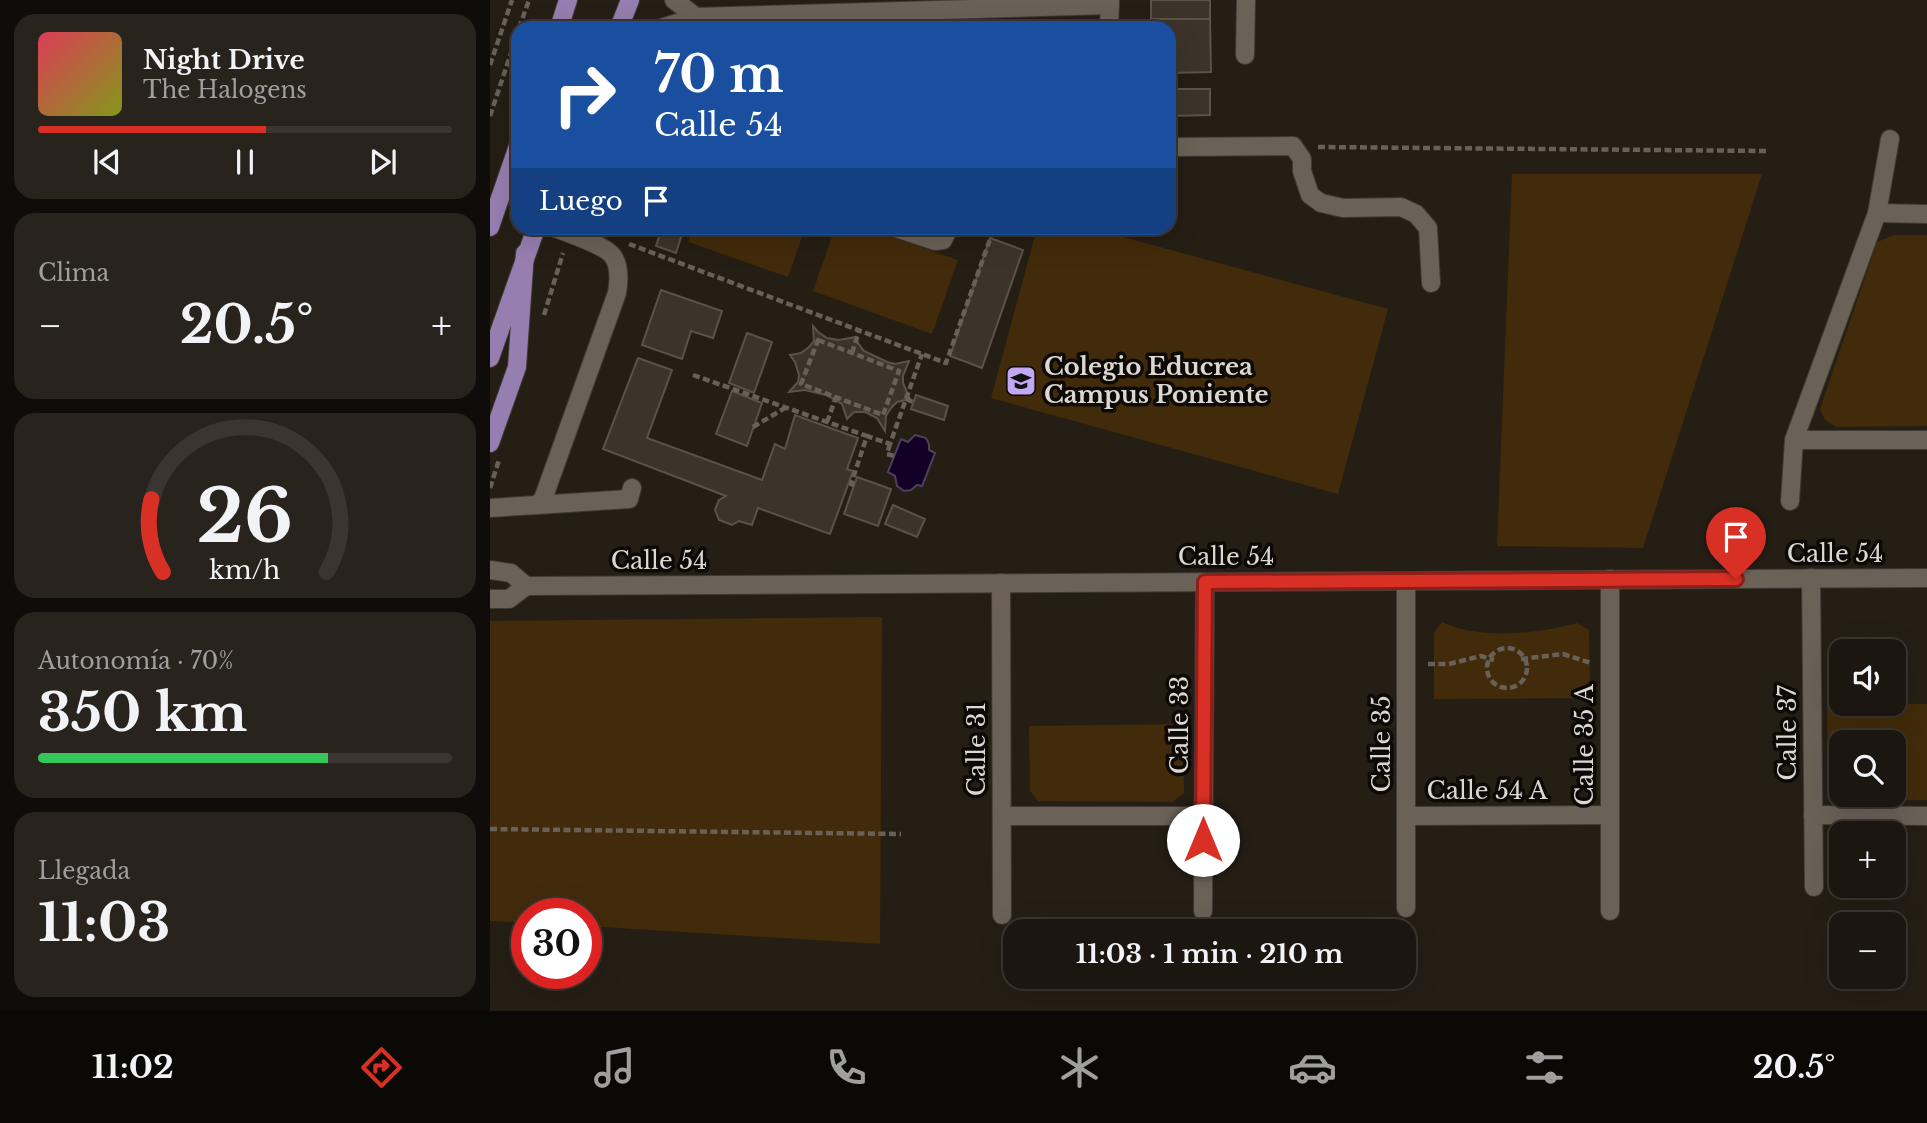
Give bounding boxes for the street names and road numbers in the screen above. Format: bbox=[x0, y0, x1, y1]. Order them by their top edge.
street label: Calle 54 bbox=[1787, 539, 1883, 568]
street label: Calle 54 bbox=[1178, 542, 1274, 571]
street label: Calle 54 bbox=[611, 546, 707, 575]
street label: Calle 33 bbox=[1165, 676, 1194, 774]
street label: Calle 35 A bbox=[1570, 684, 1599, 806]
street label: Calle 37 bbox=[1773, 684, 1802, 781]
street label: Calle 35 bbox=[1367, 695, 1396, 793]
street label: Calle 31 bbox=[962, 702, 991, 796]
street label: Calle 54 A bbox=[1427, 776, 1548, 805]

